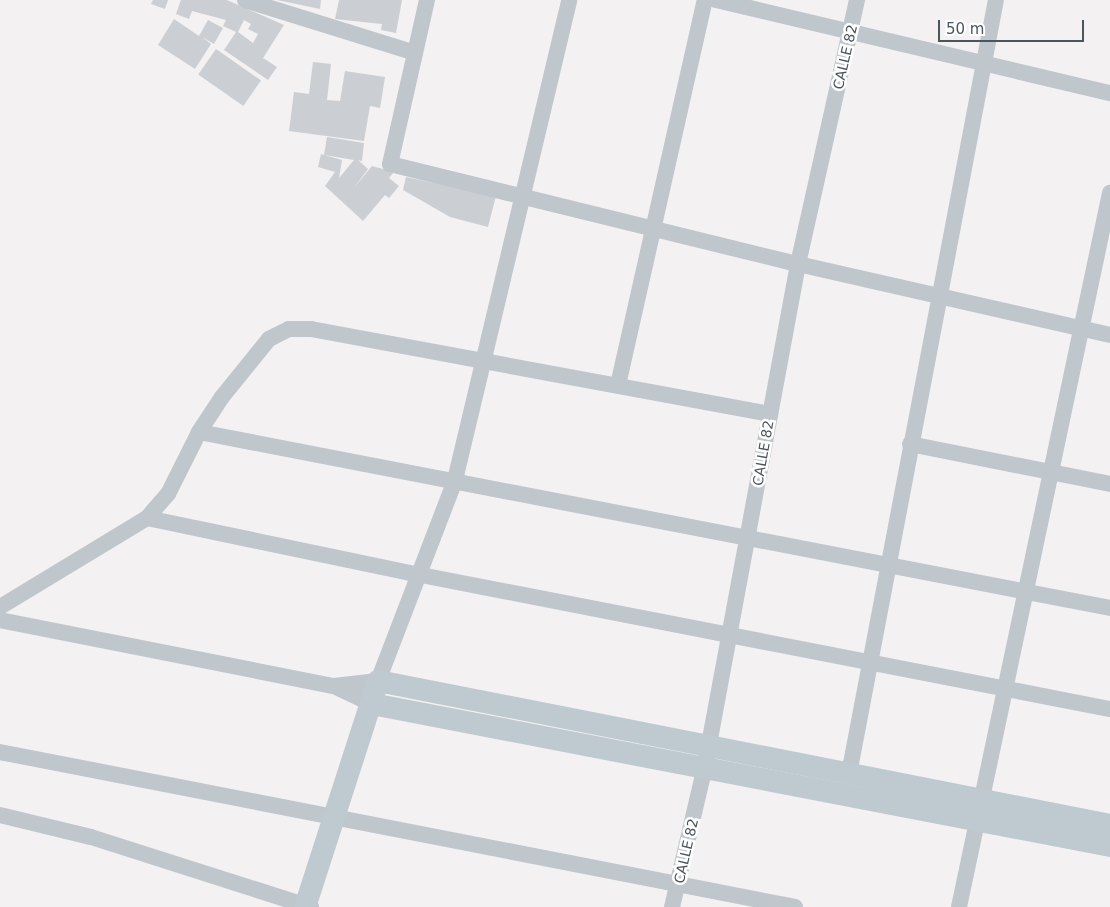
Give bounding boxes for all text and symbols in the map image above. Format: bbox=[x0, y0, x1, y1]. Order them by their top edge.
scale bar bbox=[940, 10, 1086, 42]
text: 50 m bbox=[946, 20, 984, 38]
street label: CALLE 82 bbox=[829, 23, 861, 91]
street label: CALLE 82 bbox=[749, 419, 777, 487]
street label: CALLE 82 bbox=[670, 817, 702, 885]

